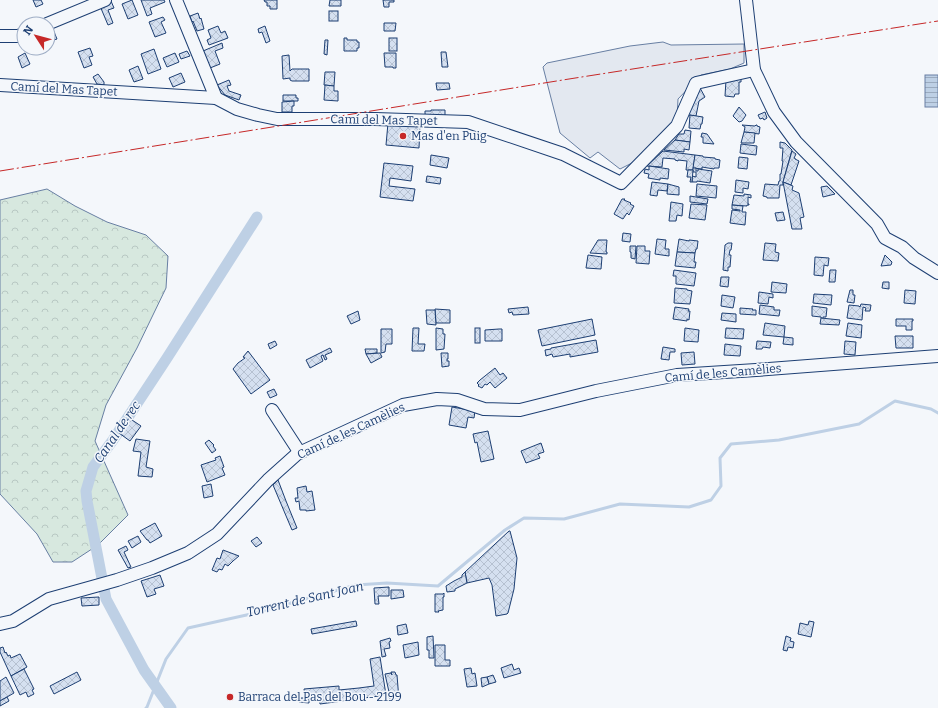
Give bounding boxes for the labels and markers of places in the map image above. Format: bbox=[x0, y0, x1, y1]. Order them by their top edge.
place label: Mas d'en Puig bbox=[411, 129, 487, 143]
marker: Mas d'en Puig bbox=[398, 131, 408, 141]
place label: Barraca del Pas del Bou - 2199 bbox=[238, 690, 402, 704]
marker: Barraca del Pas del Bou - 2199 bbox=[225, 692, 235, 702]

